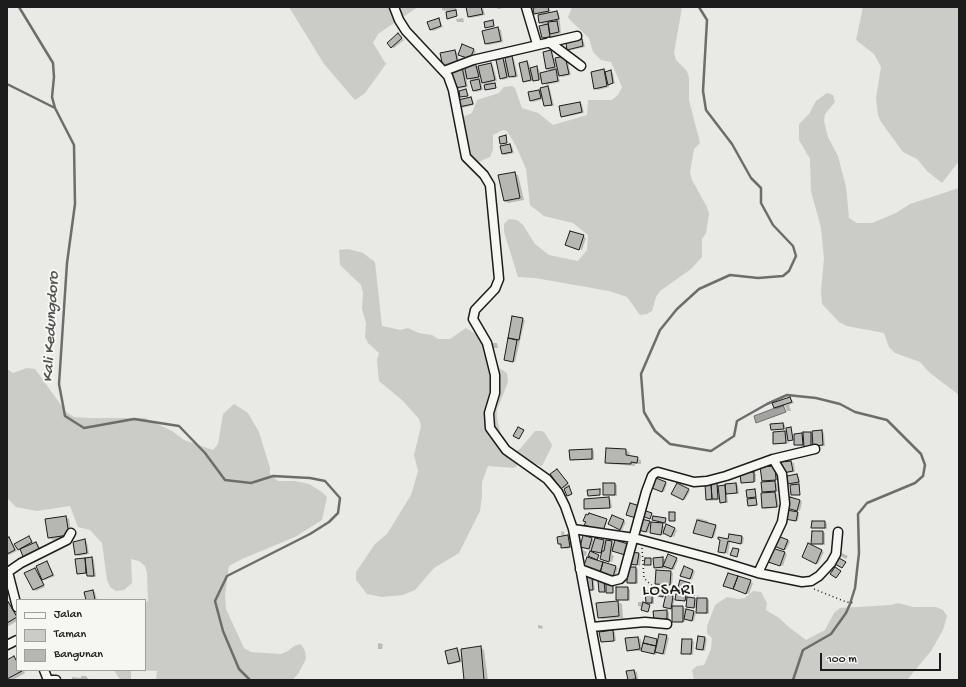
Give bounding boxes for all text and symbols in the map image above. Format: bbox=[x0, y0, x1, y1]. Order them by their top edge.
water label: Kali Kedungdoro bbox=[40, 271, 64, 383]
district label: LOSARI bbox=[642, 581, 696, 601]
legend bbox=[16, 599, 146, 671]
text: Jalan bbox=[54, 608, 82, 622]
text: Taman bbox=[54, 628, 86, 642]
scale bar bbox=[822, 645, 943, 671]
text: Bangunan bbox=[54, 648, 103, 662]
text: 100 m bbox=[827, 653, 857, 667]

